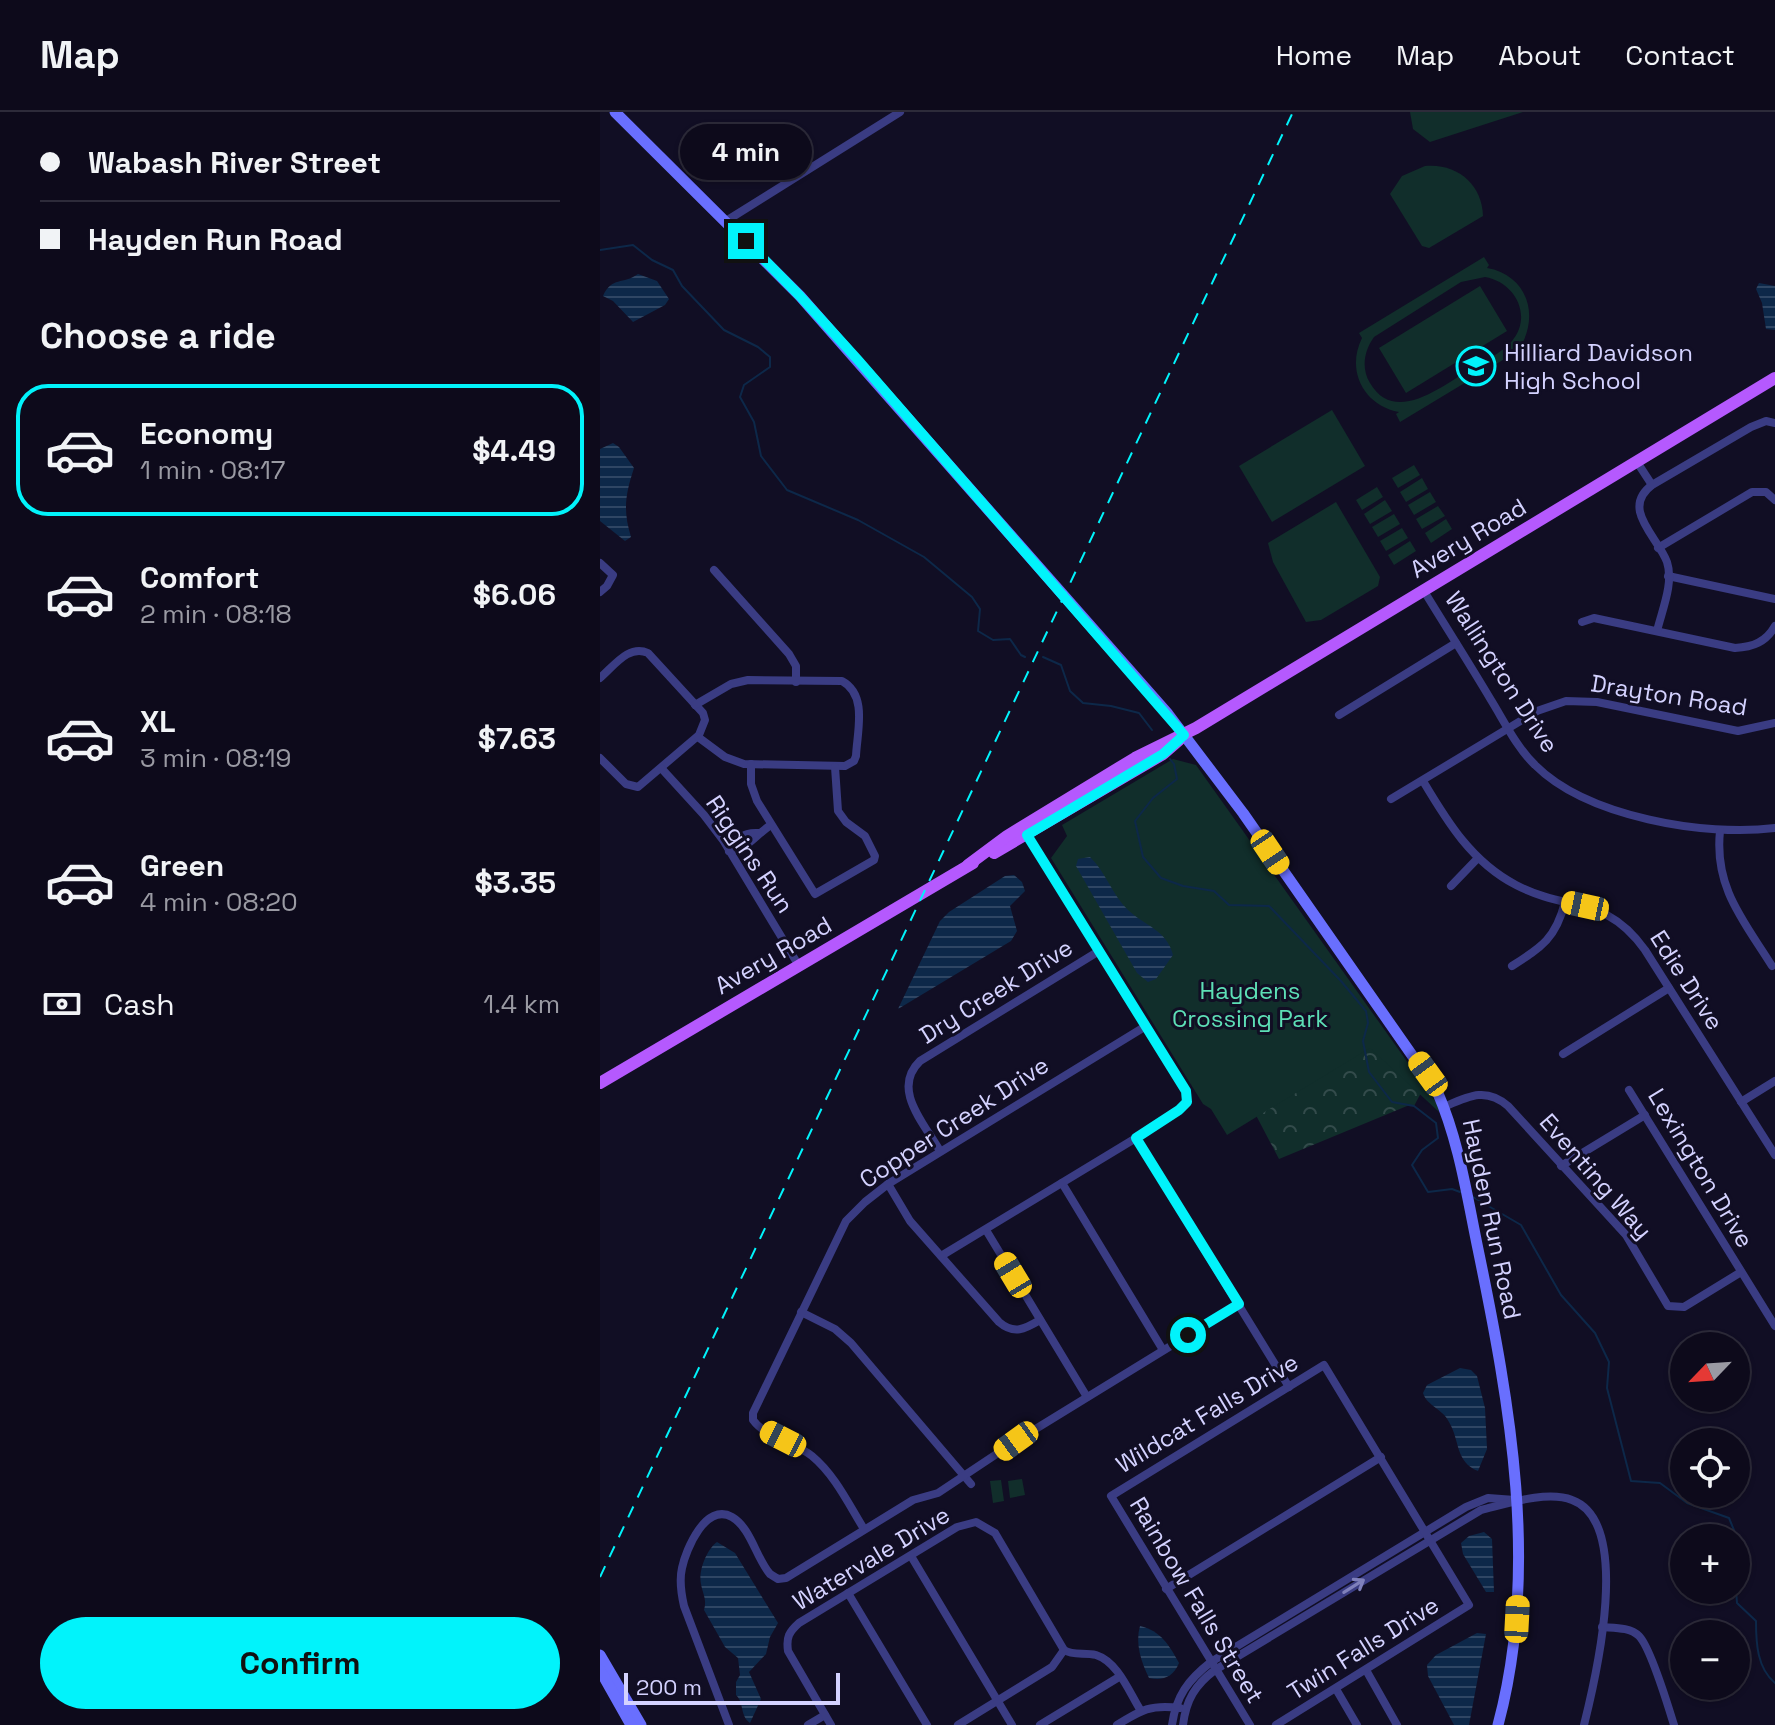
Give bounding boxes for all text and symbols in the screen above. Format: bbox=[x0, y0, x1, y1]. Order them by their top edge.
text: Map bbox=[40, 31, 120, 79]
text: Home bbox=[1276, 37, 1352, 73]
text: Map bbox=[1396, 37, 1454, 73]
text: About bbox=[1498, 37, 1581, 73]
text: Contact bbox=[1625, 37, 1735, 73]
callout: 4 min bbox=[680, 125, 812, 181]
text: 4 min bbox=[712, 135, 780, 169]
text: Wabash River Street bbox=[88, 143, 381, 182]
text: Hayden Run Road bbox=[88, 220, 343, 259]
route end bbox=[728, 223, 764, 259]
text: Choose a ride bbox=[40, 313, 276, 359]
place label: Hilliard Davidson High School bbox=[1504, 337, 1693, 396]
school or university icon: Hilliard Davidson High School bbox=[1455, 345, 1497, 387]
icon: car bbox=[44, 414, 116, 486]
text: Economy bbox=[140, 414, 273, 453]
text: $4.49 bbox=[472, 431, 556, 470]
text: 1 min · 08:17 bbox=[140, 453, 285, 487]
street label: Avery Road bbox=[1404, 491, 1532, 585]
icon: car bbox=[44, 558, 116, 630]
text: Comfort bbox=[140, 558, 259, 597]
text: $6.06 bbox=[473, 575, 556, 614]
street label: Wallington Drive bbox=[1438, 586, 1566, 758]
text: 2 min · 08:18 bbox=[140, 597, 292, 631]
street label: Drayton Road bbox=[1589, 667, 1749, 723]
icon: car bbox=[44, 702, 116, 774]
text: XL bbox=[140, 702, 176, 741]
text: $7.63 bbox=[478, 719, 556, 758]
text: 3 min · 08:19 bbox=[140, 741, 292, 775]
street label: Riggins Run bbox=[699, 789, 801, 919]
car bbox=[1247, 825, 1293, 879]
icon: car bbox=[44, 846, 116, 918]
text: Green bbox=[140, 846, 224, 885]
text: $3.35 bbox=[474, 863, 556, 902]
text: 4 min · 08:20 bbox=[140, 885, 298, 919]
car bbox=[1559, 889, 1611, 923]
street label: Avery Road bbox=[709, 909, 837, 1001]
street label: Edie Drive bbox=[1643, 924, 1731, 1036]
street label: Dry Creek Drive bbox=[914, 932, 1078, 1050]
park label: Haydens Crossing Park bbox=[1172, 975, 1328, 1034]
icon: cash bbox=[40, 982, 84, 1026]
text: Cash bbox=[104, 985, 175, 1024]
text: 1.4 km bbox=[483, 987, 560, 1021]
car bbox=[1404, 1048, 1452, 1100]
street label: Copper Creek Drive bbox=[853, 1049, 1055, 1195]
street label: Lexington Drive bbox=[1641, 1083, 1761, 1253]
street label: Eventing Way bbox=[1533, 1107, 1659, 1245]
street label: Hayden Run Road bbox=[1456, 1116, 1528, 1322]
car bbox=[990, 1248, 1036, 1302]
route start bbox=[1170, 1317, 1206, 1353]
north arrow bbox=[1670, 1332, 1750, 1412]
map controls bbox=[1670, 1332, 1750, 1700]
street label: Wildcat Falls Drive bbox=[1110, 1346, 1304, 1480]
car bbox=[756, 1417, 810, 1461]
car bbox=[990, 1417, 1042, 1465]
button: locate bbox=[1670, 1428, 1750, 1508]
street label: Rainbow Falls Street bbox=[1123, 1491, 1271, 1709]
street label: Watervale Drive bbox=[787, 1499, 955, 1617]
button: + bbox=[1670, 1524, 1750, 1604]
one-way arrow bbox=[1342, 1577, 1365, 1593]
street label: Twin Falls Drive bbox=[1281, 1589, 1445, 1707]
car bbox=[1504, 1594, 1530, 1644]
button: Confirm bbox=[40, 1617, 560, 1709]
button: − bbox=[1670, 1620, 1750, 1700]
scale bar bbox=[624, 1669, 840, 1705]
text: 200 m bbox=[636, 1673, 702, 1701]

